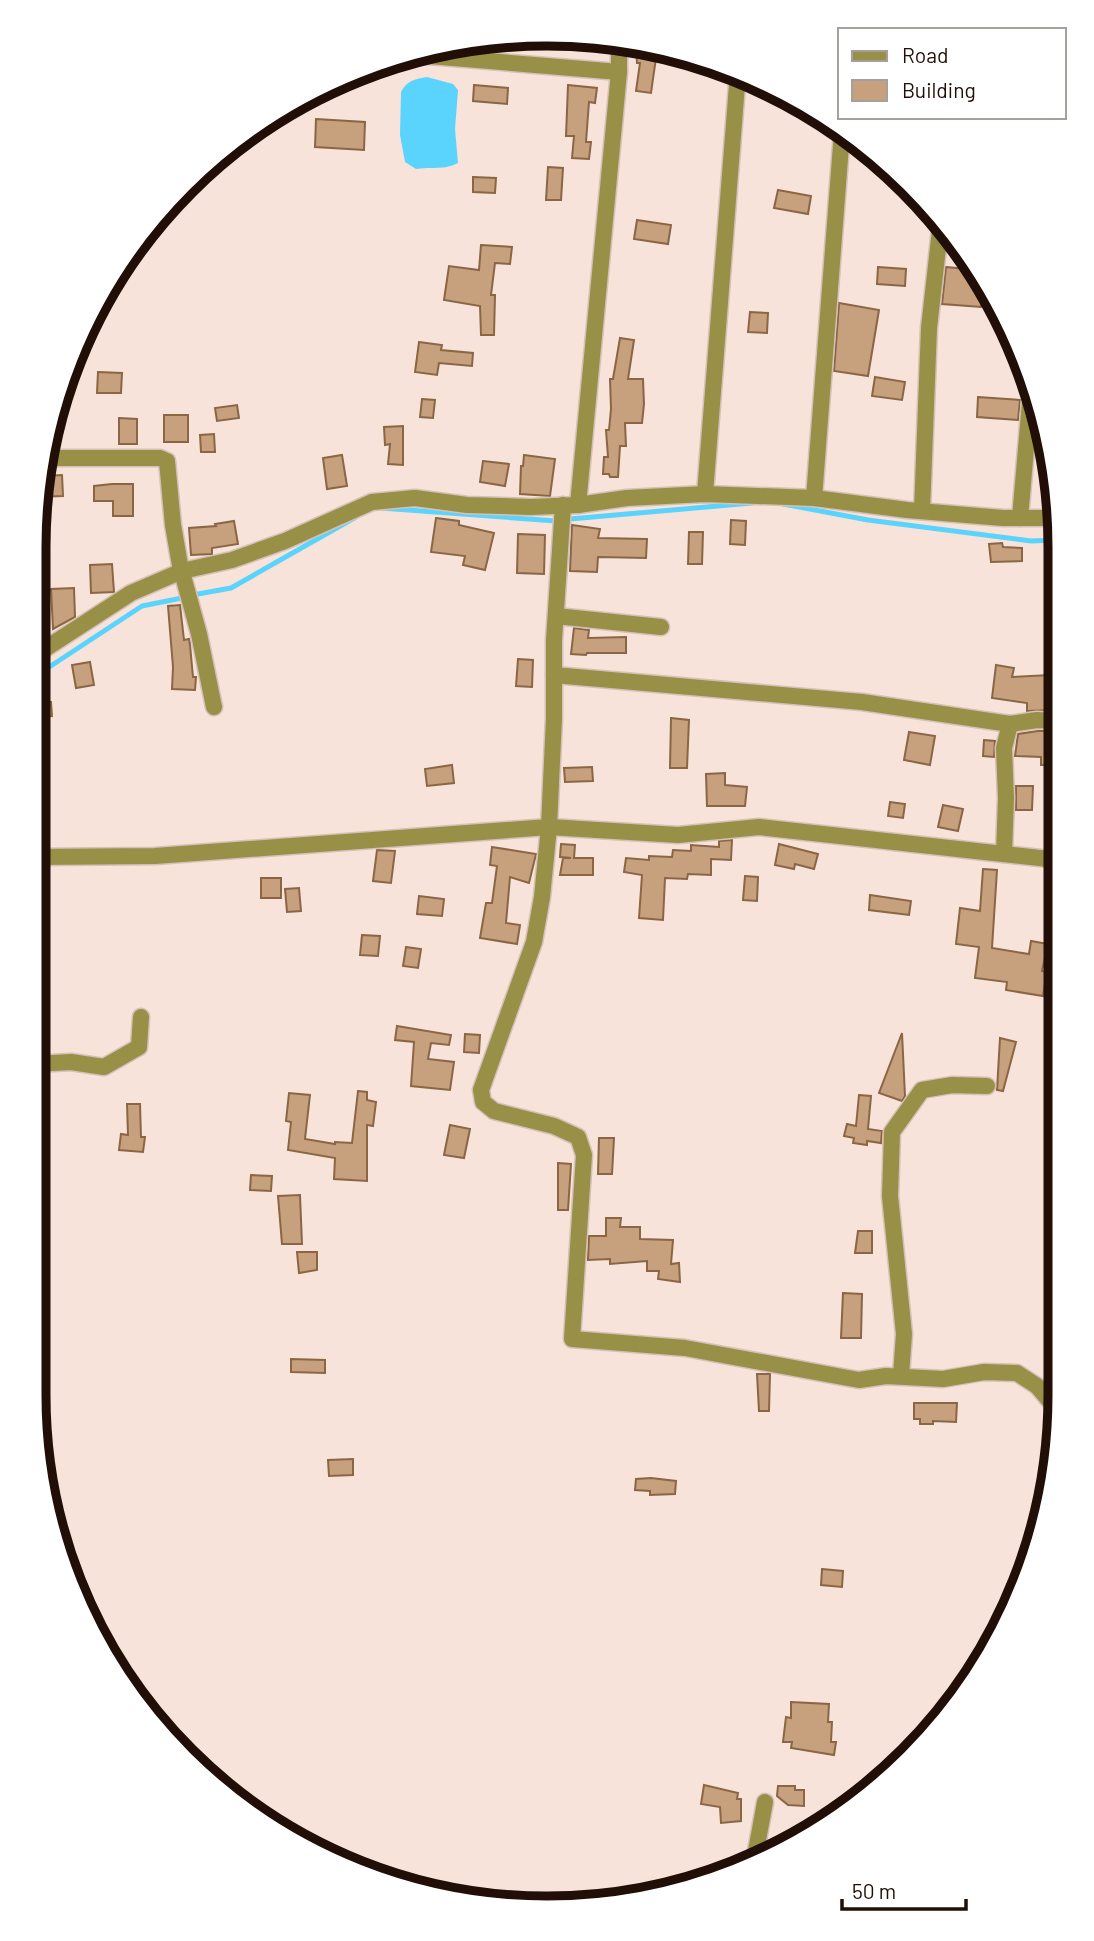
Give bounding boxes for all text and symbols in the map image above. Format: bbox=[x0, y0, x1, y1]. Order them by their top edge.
legend bbox=[838, 28, 1066, 119]
text: Road bbox=[902, 42, 948, 67]
text: Building bbox=[902, 77, 976, 102]
scale bar bbox=[842, 1868, 966, 1912]
text: 50 m bbox=[852, 1878, 896, 1903]

